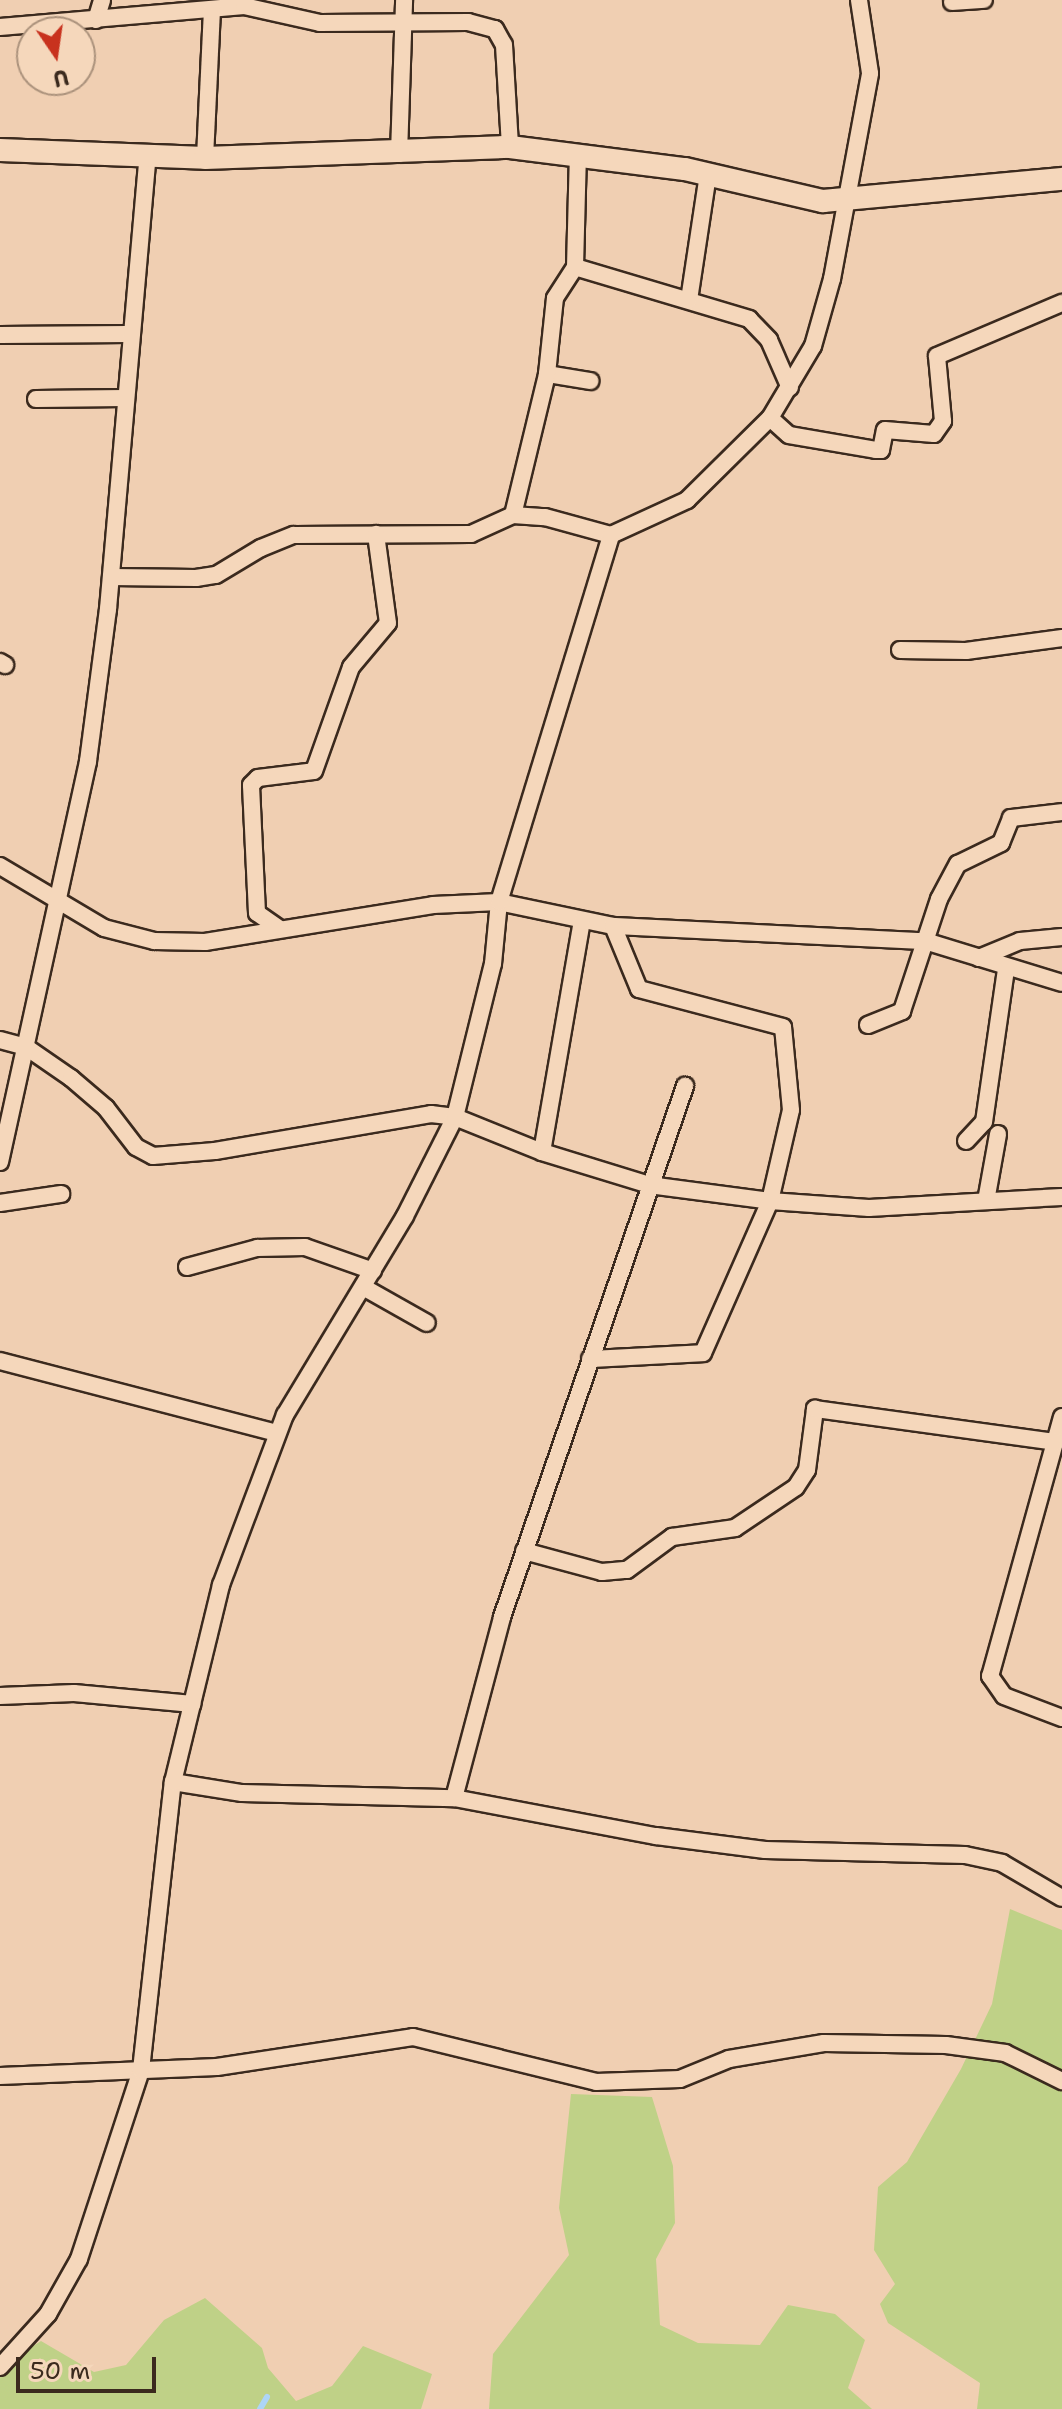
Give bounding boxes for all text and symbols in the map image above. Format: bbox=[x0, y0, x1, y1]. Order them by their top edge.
north arrow bbox=[16, 16, 96, 96]
text: U bbox=[50, 62, 72, 94]
scale bar bbox=[20, 2341, 160, 2391]
text: 50 m bbox=[30, 2355, 90, 2387]

